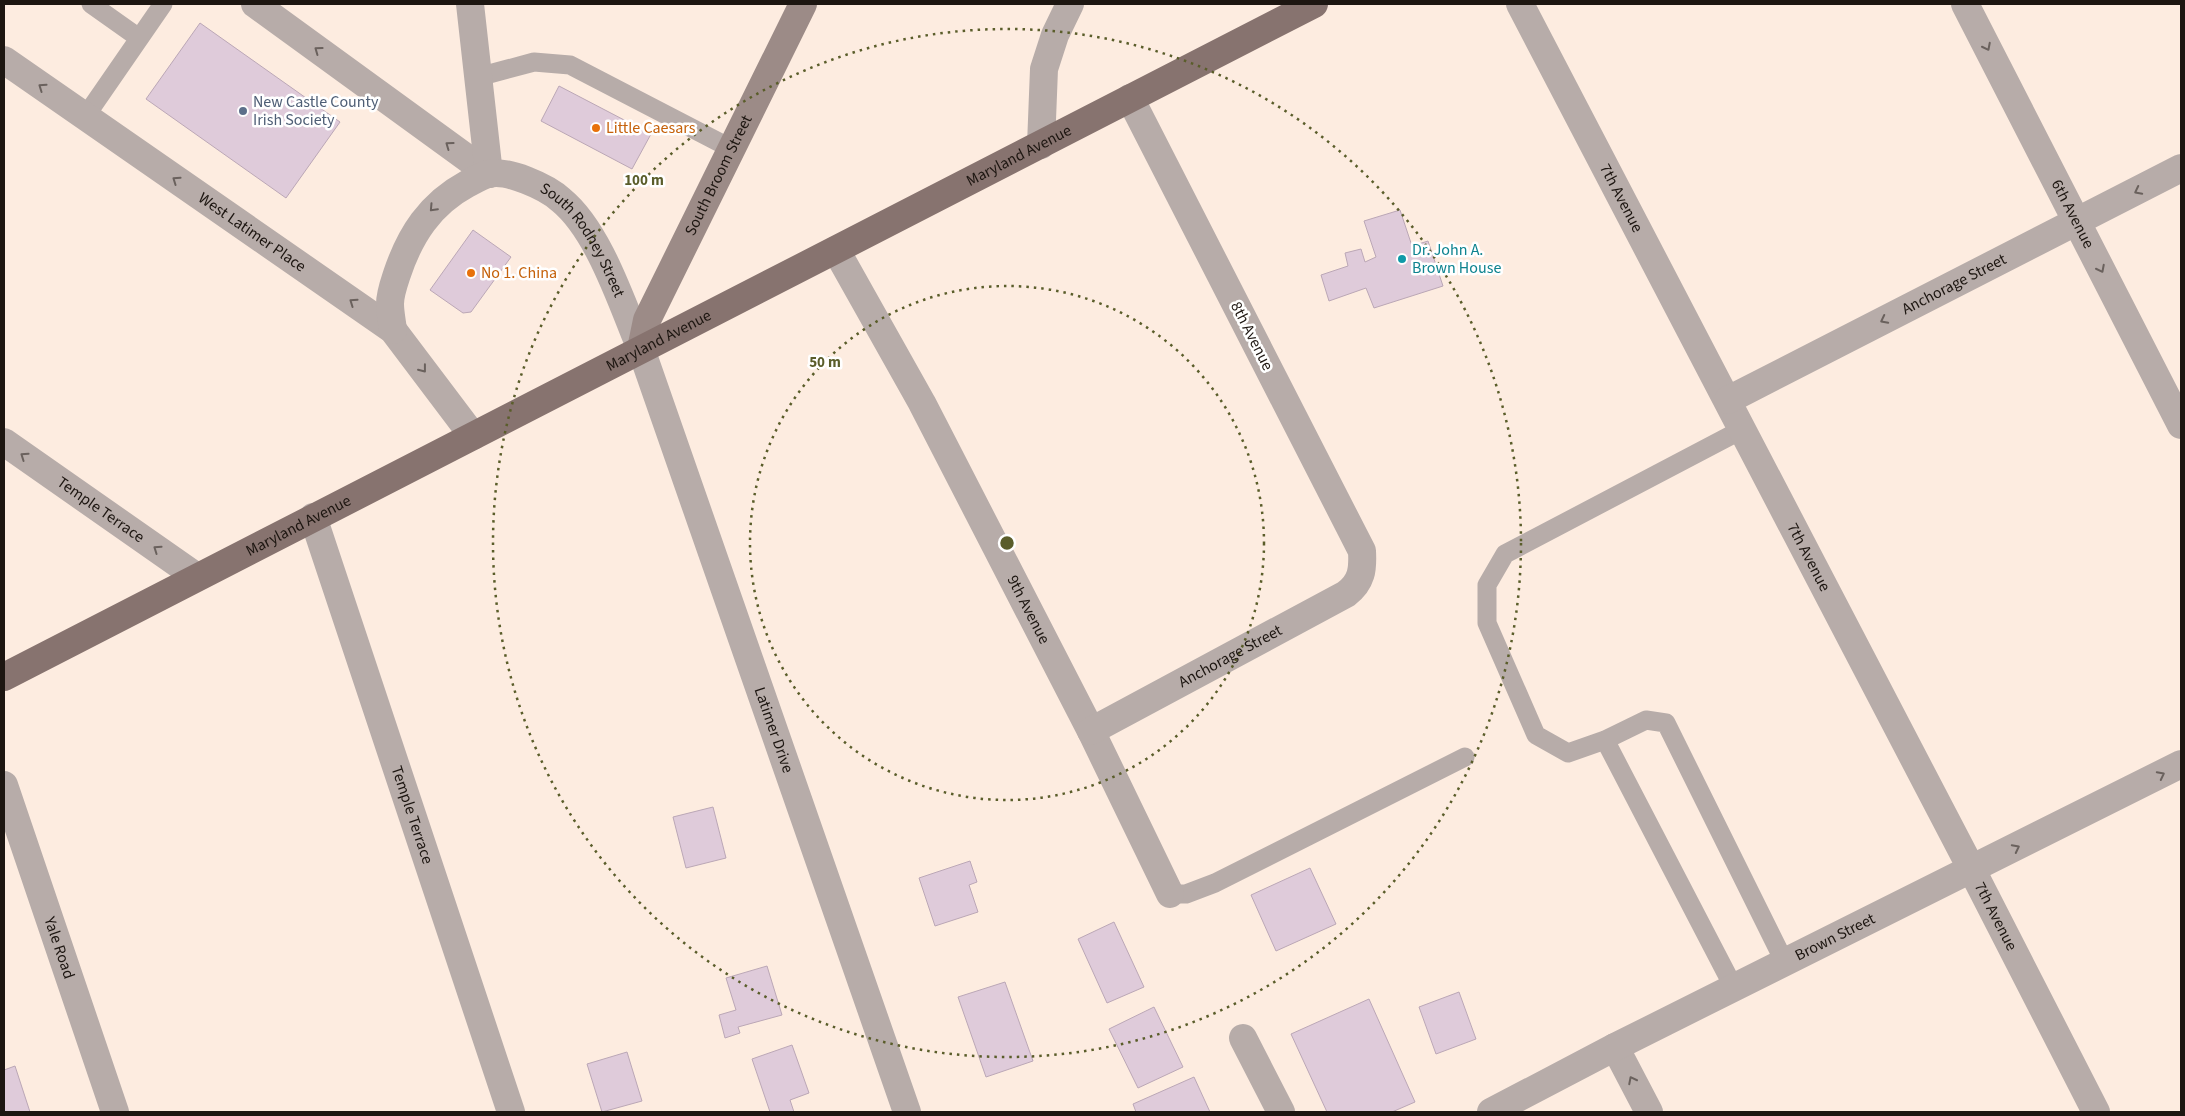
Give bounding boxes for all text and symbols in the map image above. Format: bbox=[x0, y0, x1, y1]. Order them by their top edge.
one-way arrow bbox=[1981, 42, 1991, 51]
one-way arrow bbox=[314, 47, 324, 56]
one-way arrow bbox=[39, 84, 48, 93]
place label: New Castle County Irish Society bbox=[253, 91, 379, 131]
marker: New Castle County Irish Society bbox=[237, 105, 249, 117]
street label: South Broom Street bbox=[679, 111, 758, 239]
place label: Little Caesars bbox=[606, 117, 696, 139]
street label: Maryland Avenue bbox=[962, 119, 1075, 192]
marker: Little Caesars bbox=[590, 122, 602, 134]
one-way arrow bbox=[445, 142, 455, 151]
street label: 7th Avenue bbox=[1594, 160, 1648, 236]
text: 100 m bbox=[624, 170, 664, 191]
street label: 6th Avenue bbox=[2046, 176, 2100, 252]
one-way arrow bbox=[172, 177, 182, 186]
street label: South Rodney Street bbox=[536, 177, 630, 301]
one-way arrow bbox=[2134, 185, 2143, 195]
street label: West Latimer Place bbox=[194, 187, 310, 277]
one-way arrow bbox=[430, 203, 439, 212]
place label: Dr. John A. Brown House bbox=[1412, 239, 1501, 279]
street label: Anchorage Street bbox=[1898, 248, 2011, 320]
marker: Dr. John A. Brown House bbox=[1396, 253, 1408, 265]
place label: No 1. China bbox=[481, 262, 557, 284]
one-way arrow bbox=[2095, 264, 2105, 273]
marker: No 1. China bbox=[465, 267, 477, 279]
street label: 8th Avenue bbox=[1225, 298, 1279, 374]
one-way arrow bbox=[349, 299, 358, 308]
street label: Maryland Avenue bbox=[602, 304, 715, 377]
one-way arrow bbox=[1880, 314, 1889, 324]
text: 50 m bbox=[809, 352, 841, 373]
one-way arrow bbox=[417, 363, 425, 372]
one-way arrow bbox=[20, 453, 30, 462]
street label: Temple Terrace bbox=[53, 471, 149, 548]
street label: Maryland Avenue bbox=[242, 490, 355, 562]
street label: 7th Avenue bbox=[1782, 519, 1836, 595]
centre of rings bbox=[998, 534, 1016, 552]
one-way arrow bbox=[153, 546, 163, 555]
street label: 9th Avenue bbox=[1002, 571, 1055, 648]
street label: Anchorage Street bbox=[1175, 619, 1286, 693]
street label: Latimer Drive bbox=[749, 684, 799, 776]
street label: Temple Terrace bbox=[386, 763, 439, 867]
one-way arrow bbox=[2155, 771, 2164, 781]
one-way arrow bbox=[2011, 844, 2020, 854]
street label: 7th Avenue bbox=[1969, 878, 2023, 955]
street label: Brown Street bbox=[1791, 907, 1879, 966]
street label: Yale Road bbox=[38, 913, 80, 982]
one-way arrow bbox=[1628, 1076, 1638, 1085]

